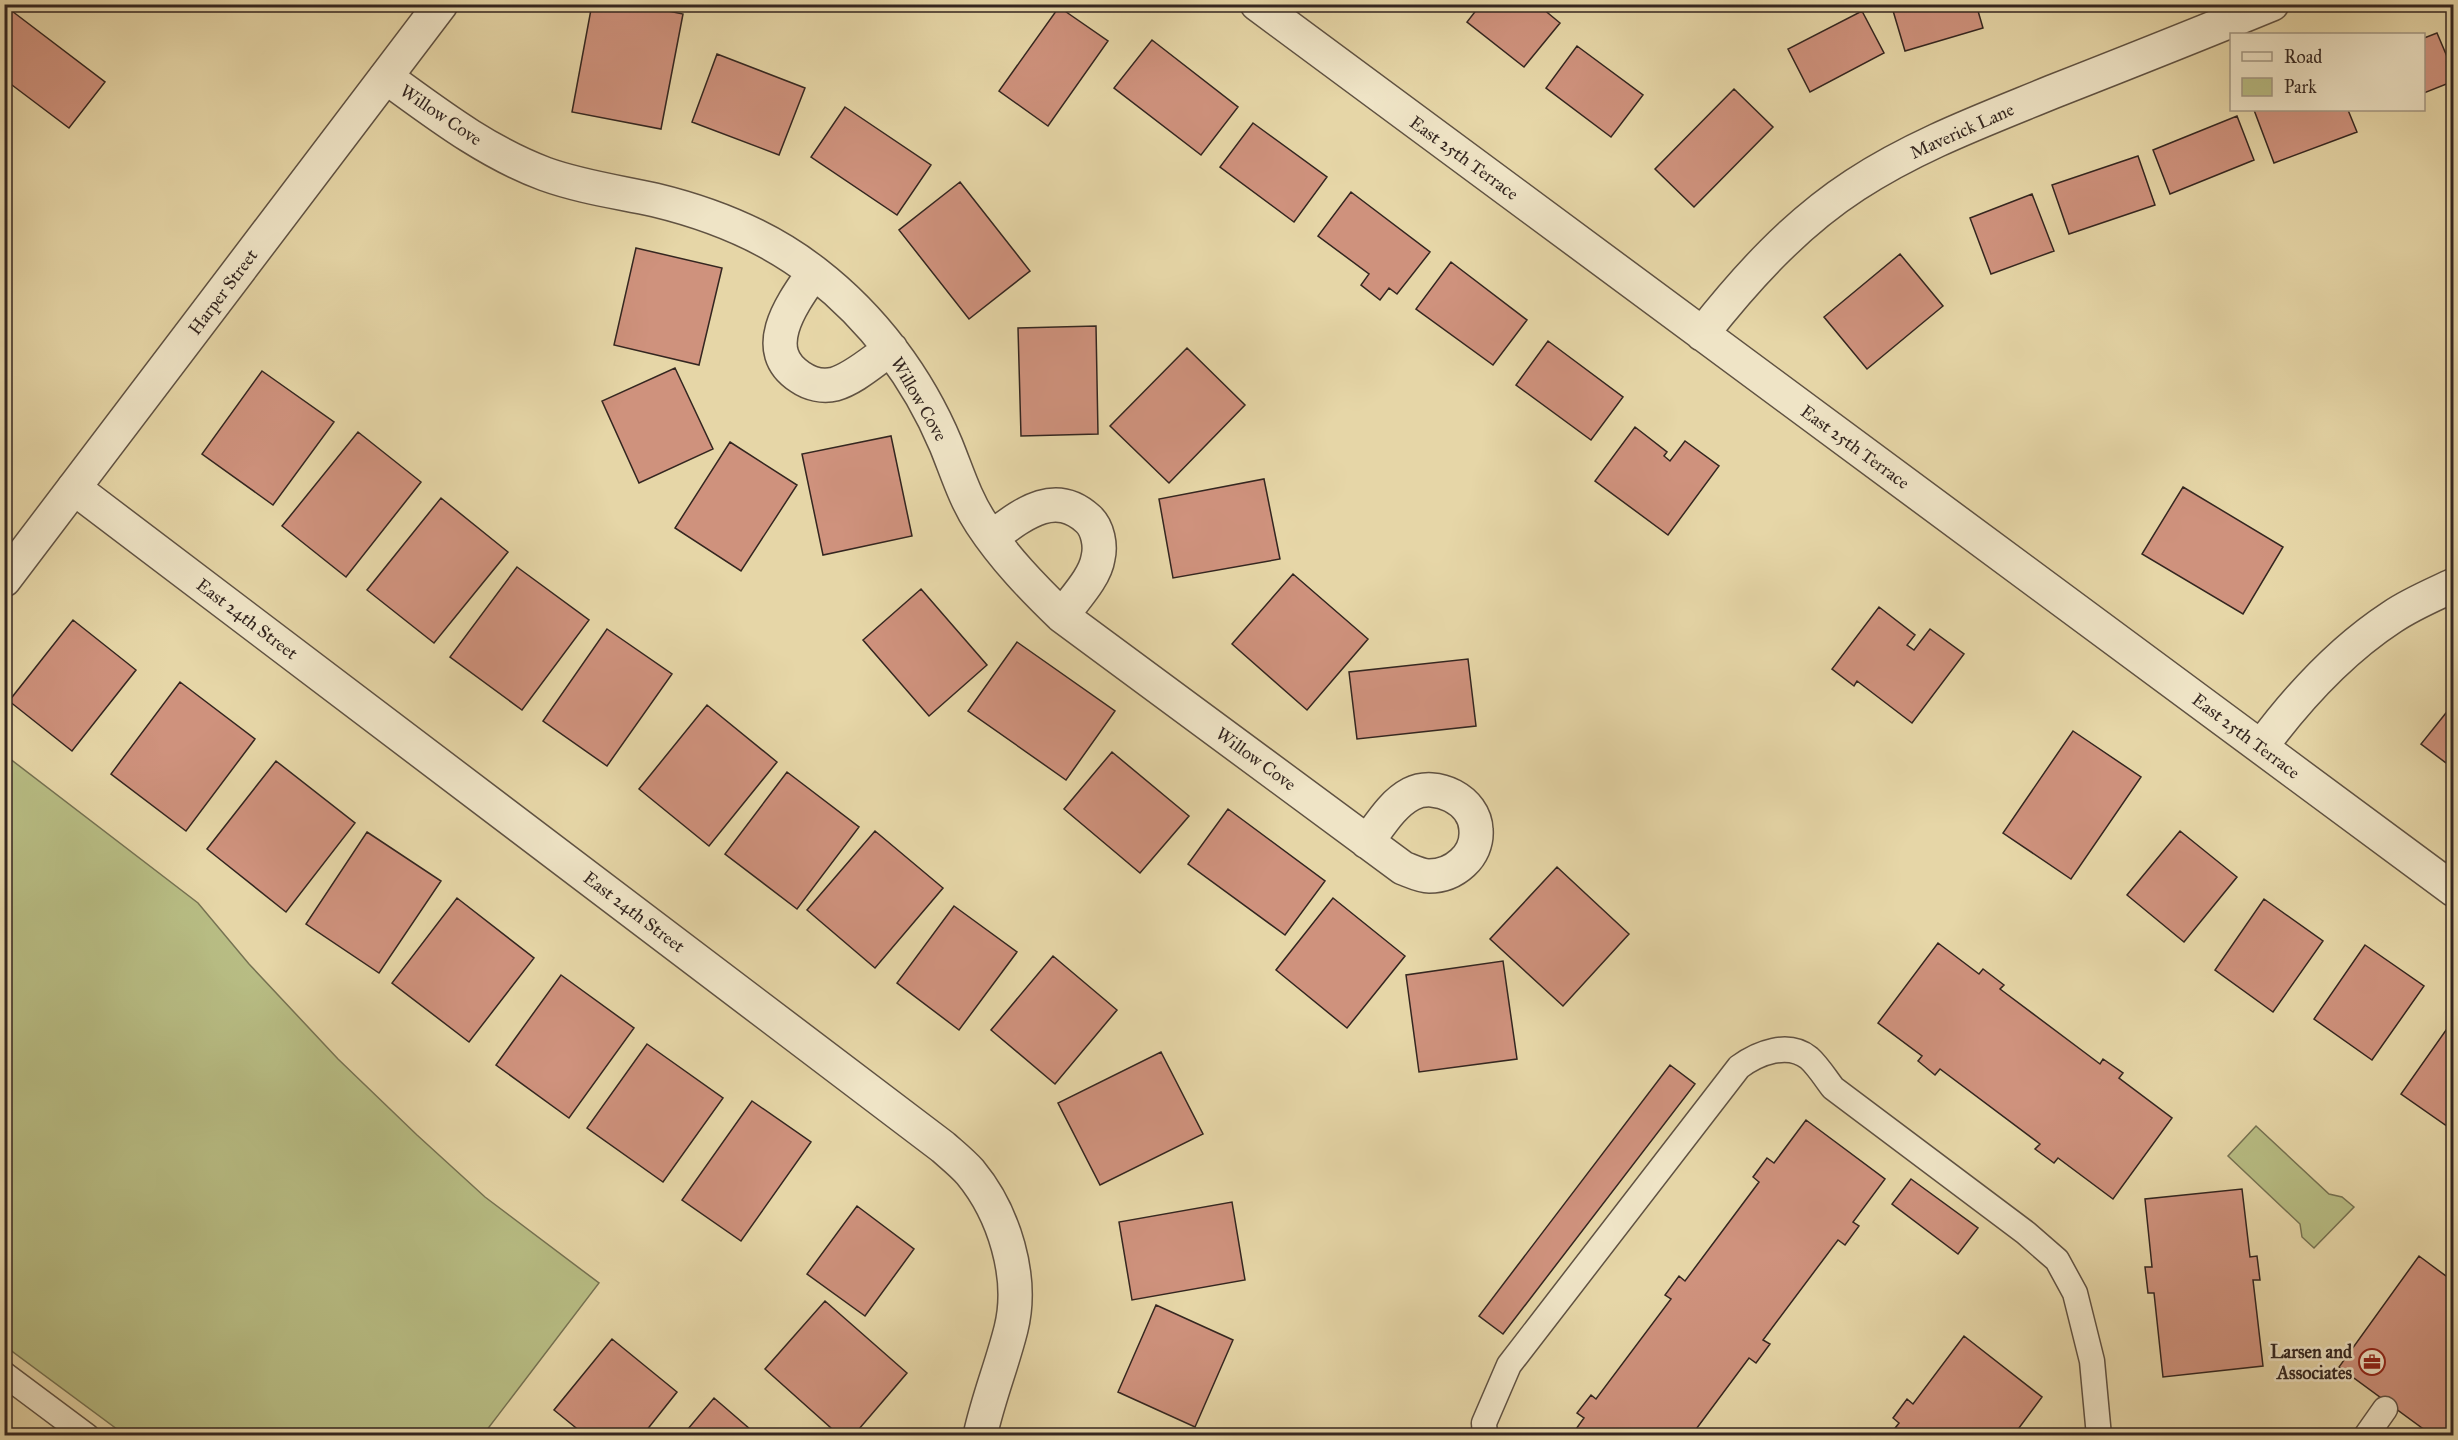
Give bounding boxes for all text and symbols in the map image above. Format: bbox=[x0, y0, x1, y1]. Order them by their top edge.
legend bbox=[2230, 33, 2425, 111]
text: Road bbox=[2284, 46, 2322, 68]
text: Park bbox=[2284, 76, 2317, 98]
street label: Willow Cove bbox=[396, 80, 486, 150]
street label: Maverick Lane bbox=[1907, 98, 2017, 164]
street label: East 25th Terrace bbox=[1405, 111, 1523, 205]
street label: Harper Street bbox=[184, 244, 263, 339]
street label: Willow Cove bbox=[886, 353, 952, 445]
street label: East 25th Terrace bbox=[1796, 400, 1914, 494]
street label: East 24th Street bbox=[192, 574, 303, 665]
street label: East 25th Terrace bbox=[2188, 688, 2304, 784]
street label: Willow Cove bbox=[1212, 723, 1300, 795]
street label: East 24th Street bbox=[579, 867, 690, 958]
place label: Larsen and Associates bbox=[2270, 1341, 2353, 1384]
office icon: Larsen and Associates bbox=[2357, 1347, 2387, 1377]

